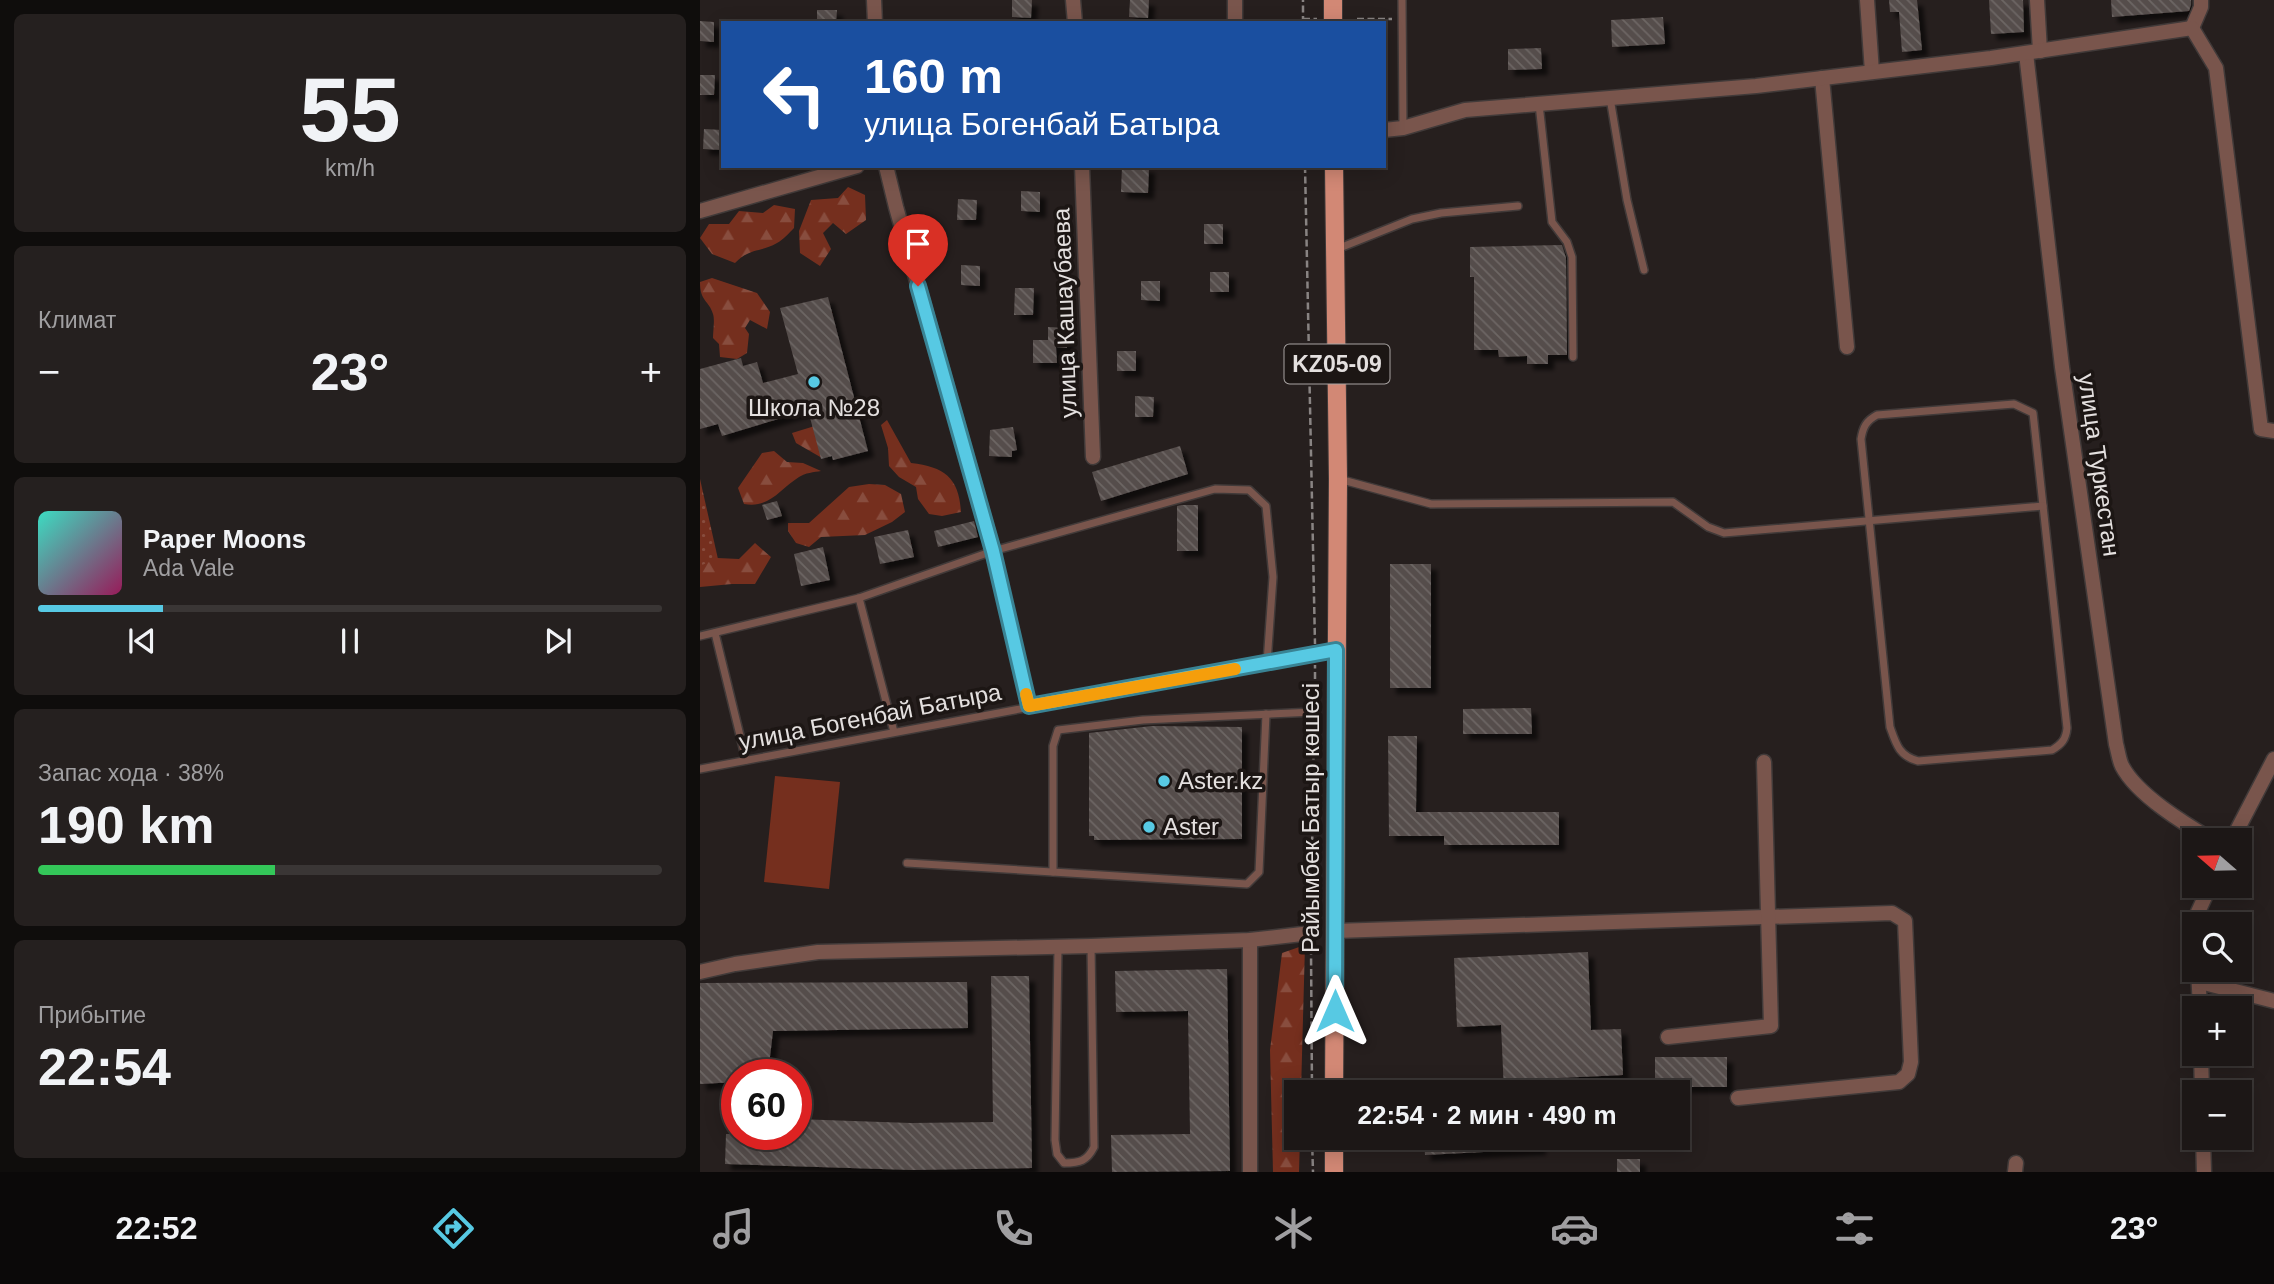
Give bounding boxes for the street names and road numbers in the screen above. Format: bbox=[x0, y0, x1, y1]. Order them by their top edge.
street label: улица Кашаубаева bbox=[1047, 207, 1082, 419]
road number: KZ05-09 bbox=[1284, 344, 1390, 384]
street label: улица Туркестан bbox=[2073, 372, 2126, 558]
street label: улица Богенбай Батыра bbox=[736, 678, 1004, 755]
street label: Райымбек Батыр көшесі bbox=[1297, 683, 1324, 953]

